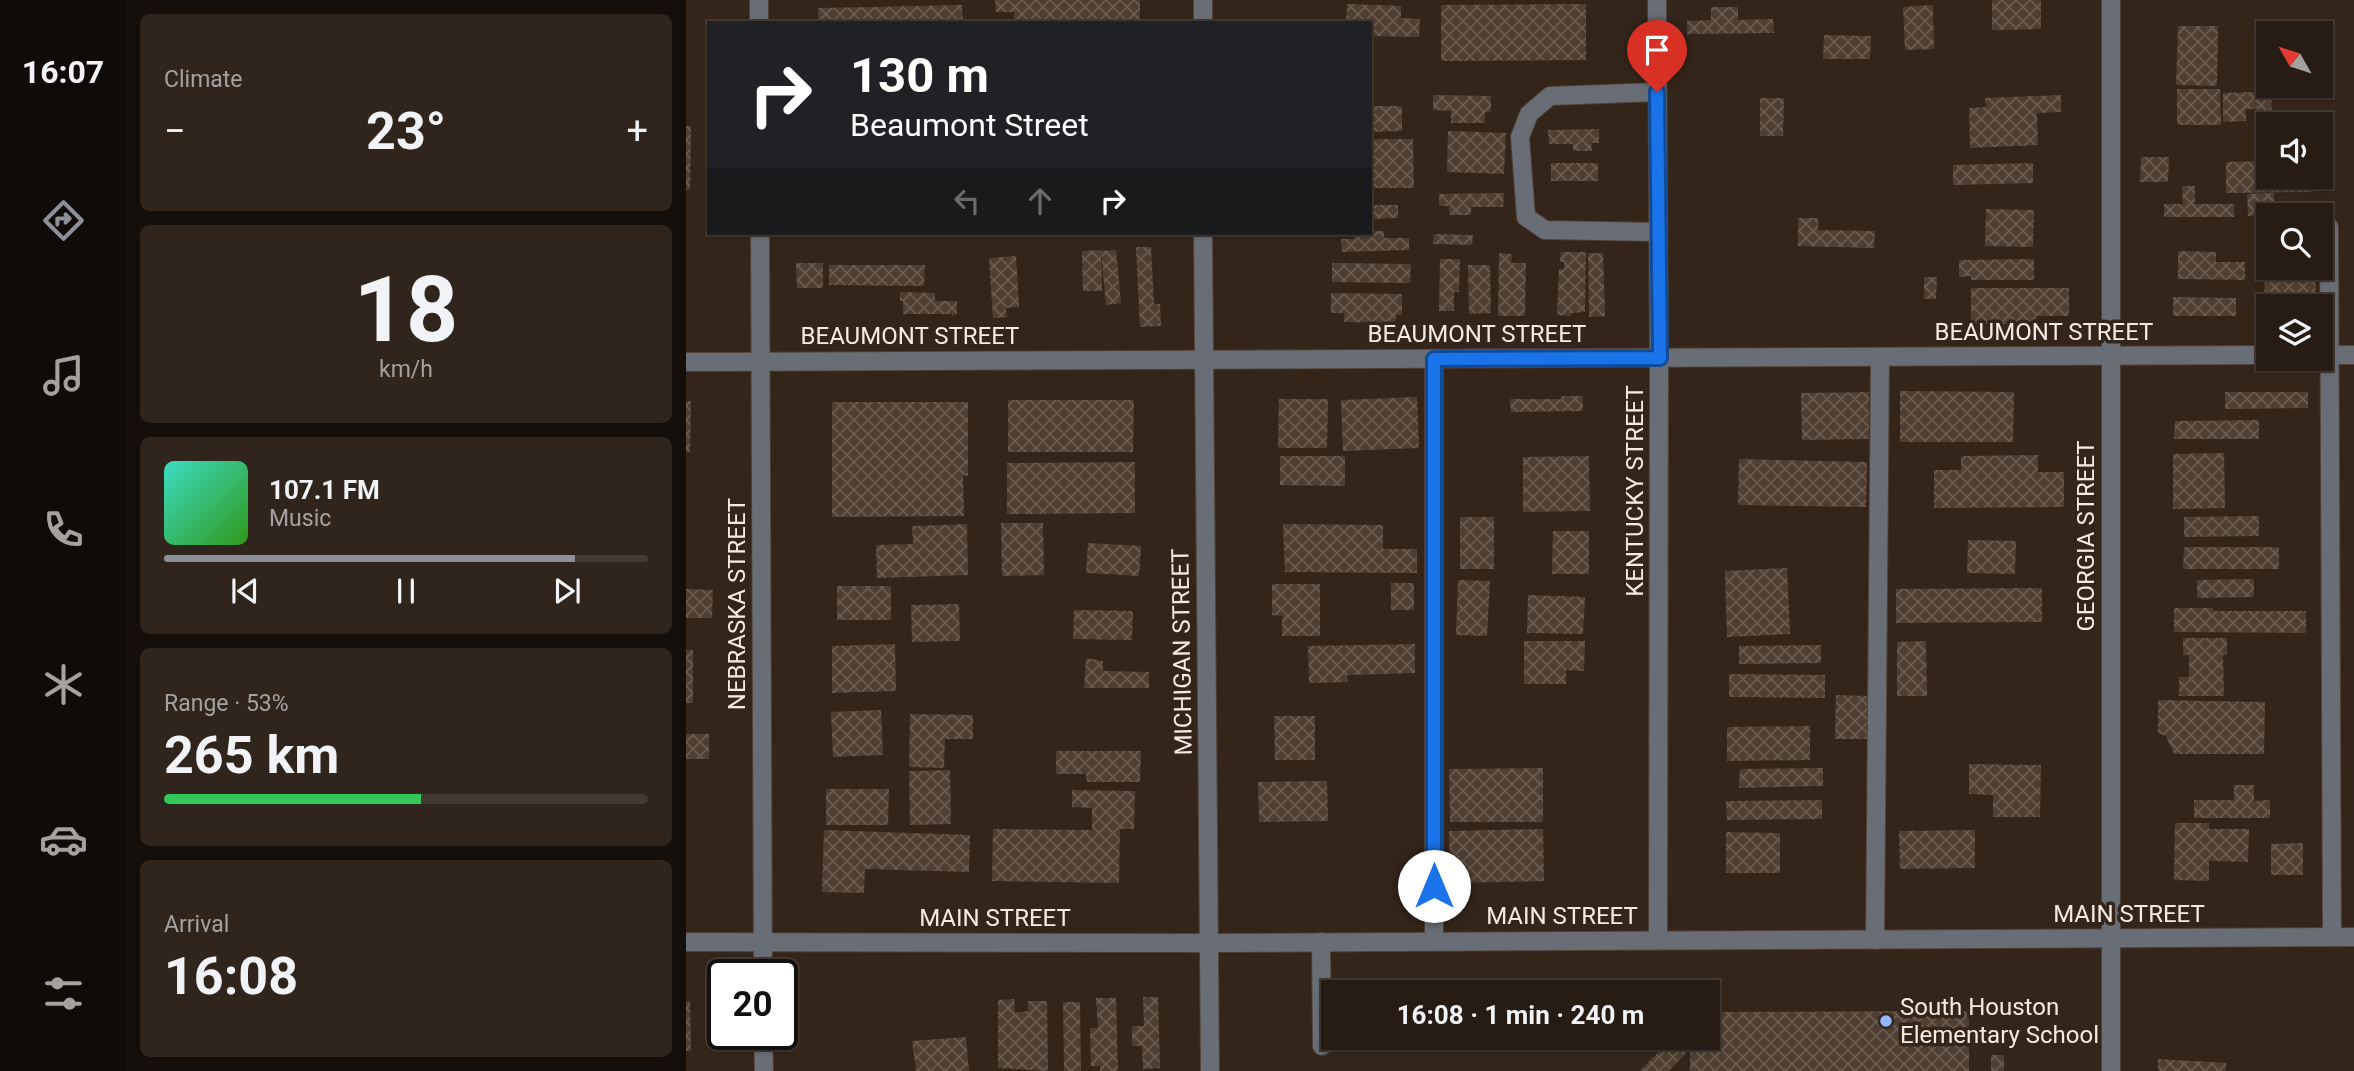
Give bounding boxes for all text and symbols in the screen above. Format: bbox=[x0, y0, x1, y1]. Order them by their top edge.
pin bbox=[1627, 20, 1687, 92]
north arrow bbox=[2256, 21, 2333, 98]
map controls bbox=[2256, 21, 2333, 371]
icon: arrive bbox=[1638, 31, 1676, 69]
text: 130 m bbox=[850, 47, 989, 104]
icon: right bbox=[735, 49, 826, 140]
text: 16:07 bbox=[22, 53, 104, 91]
text: Climate bbox=[164, 66, 243, 93]
text: 23° bbox=[366, 101, 446, 162]
text: Beaumont Street bbox=[850, 106, 1089, 144]
text: − bbox=[164, 109, 186, 153]
text: + bbox=[626, 109, 648, 153]
button: sound bbox=[2256, 112, 2333, 189]
icon: left bbox=[948, 182, 986, 220]
icon: ahead bbox=[1021, 182, 1059, 220]
icon: right bbox=[1094, 182, 1132, 220]
icon: directions bbox=[39, 196, 88, 245]
button: search bbox=[2256, 203, 2333, 280]
text: 18 bbox=[354, 257, 458, 363]
button: layers bbox=[2256, 294, 2333, 371]
street label: BEAUMONT STREET bbox=[1935, 318, 2153, 346]
street label: BEAUMONT STREET bbox=[1368, 320, 1586, 348]
street label: BEAUMONT STREET bbox=[801, 322, 1019, 350]
icon: music bbox=[39, 351, 88, 400]
text: km/h bbox=[379, 356, 433, 383]
street label: KENTUCKY STREET bbox=[1621, 385, 1649, 597]
street label: GEORGIA STREET bbox=[2072, 440, 2100, 632]
text: 107.1 FM bbox=[269, 475, 380, 505]
street label: NEBRASKA STREET bbox=[723, 498, 751, 710]
icon: phone bbox=[39, 505, 88, 554]
text: Music bbox=[269, 505, 331, 532]
street label: MICHIGAN STREET bbox=[1166, 548, 1198, 756]
icon: previous bbox=[226, 572, 264, 610]
icon: pause bbox=[387, 572, 425, 610]
icon: next bbox=[548, 572, 586, 610]
icon: climate bbox=[39, 660, 88, 709]
text: Range · 53% bbox=[164, 690, 289, 717]
text: 265 km bbox=[164, 725, 339, 786]
icon: car bbox=[39, 815, 88, 864]
position arrow bbox=[1397, 849, 1471, 923]
street label: MAIN STREET bbox=[2053, 900, 2205, 928]
street label: MAIN STREET bbox=[1486, 902, 1638, 930]
street label: MAIN STREET bbox=[919, 904, 1071, 932]
text: Arrival bbox=[164, 911, 229, 938]
text: 16:08 bbox=[164, 946, 298, 1007]
speed limit sign: 20 bbox=[707, 959, 798, 1050]
icon: filters bbox=[39, 969, 88, 1018]
place label: South Houston Elementary School bbox=[1900, 993, 2099, 1049]
text: 16:08 · 1 min · 240 m bbox=[1397, 1000, 1644, 1030]
marker: South Houston Elementary School bbox=[1878, 1013, 1894, 1029]

